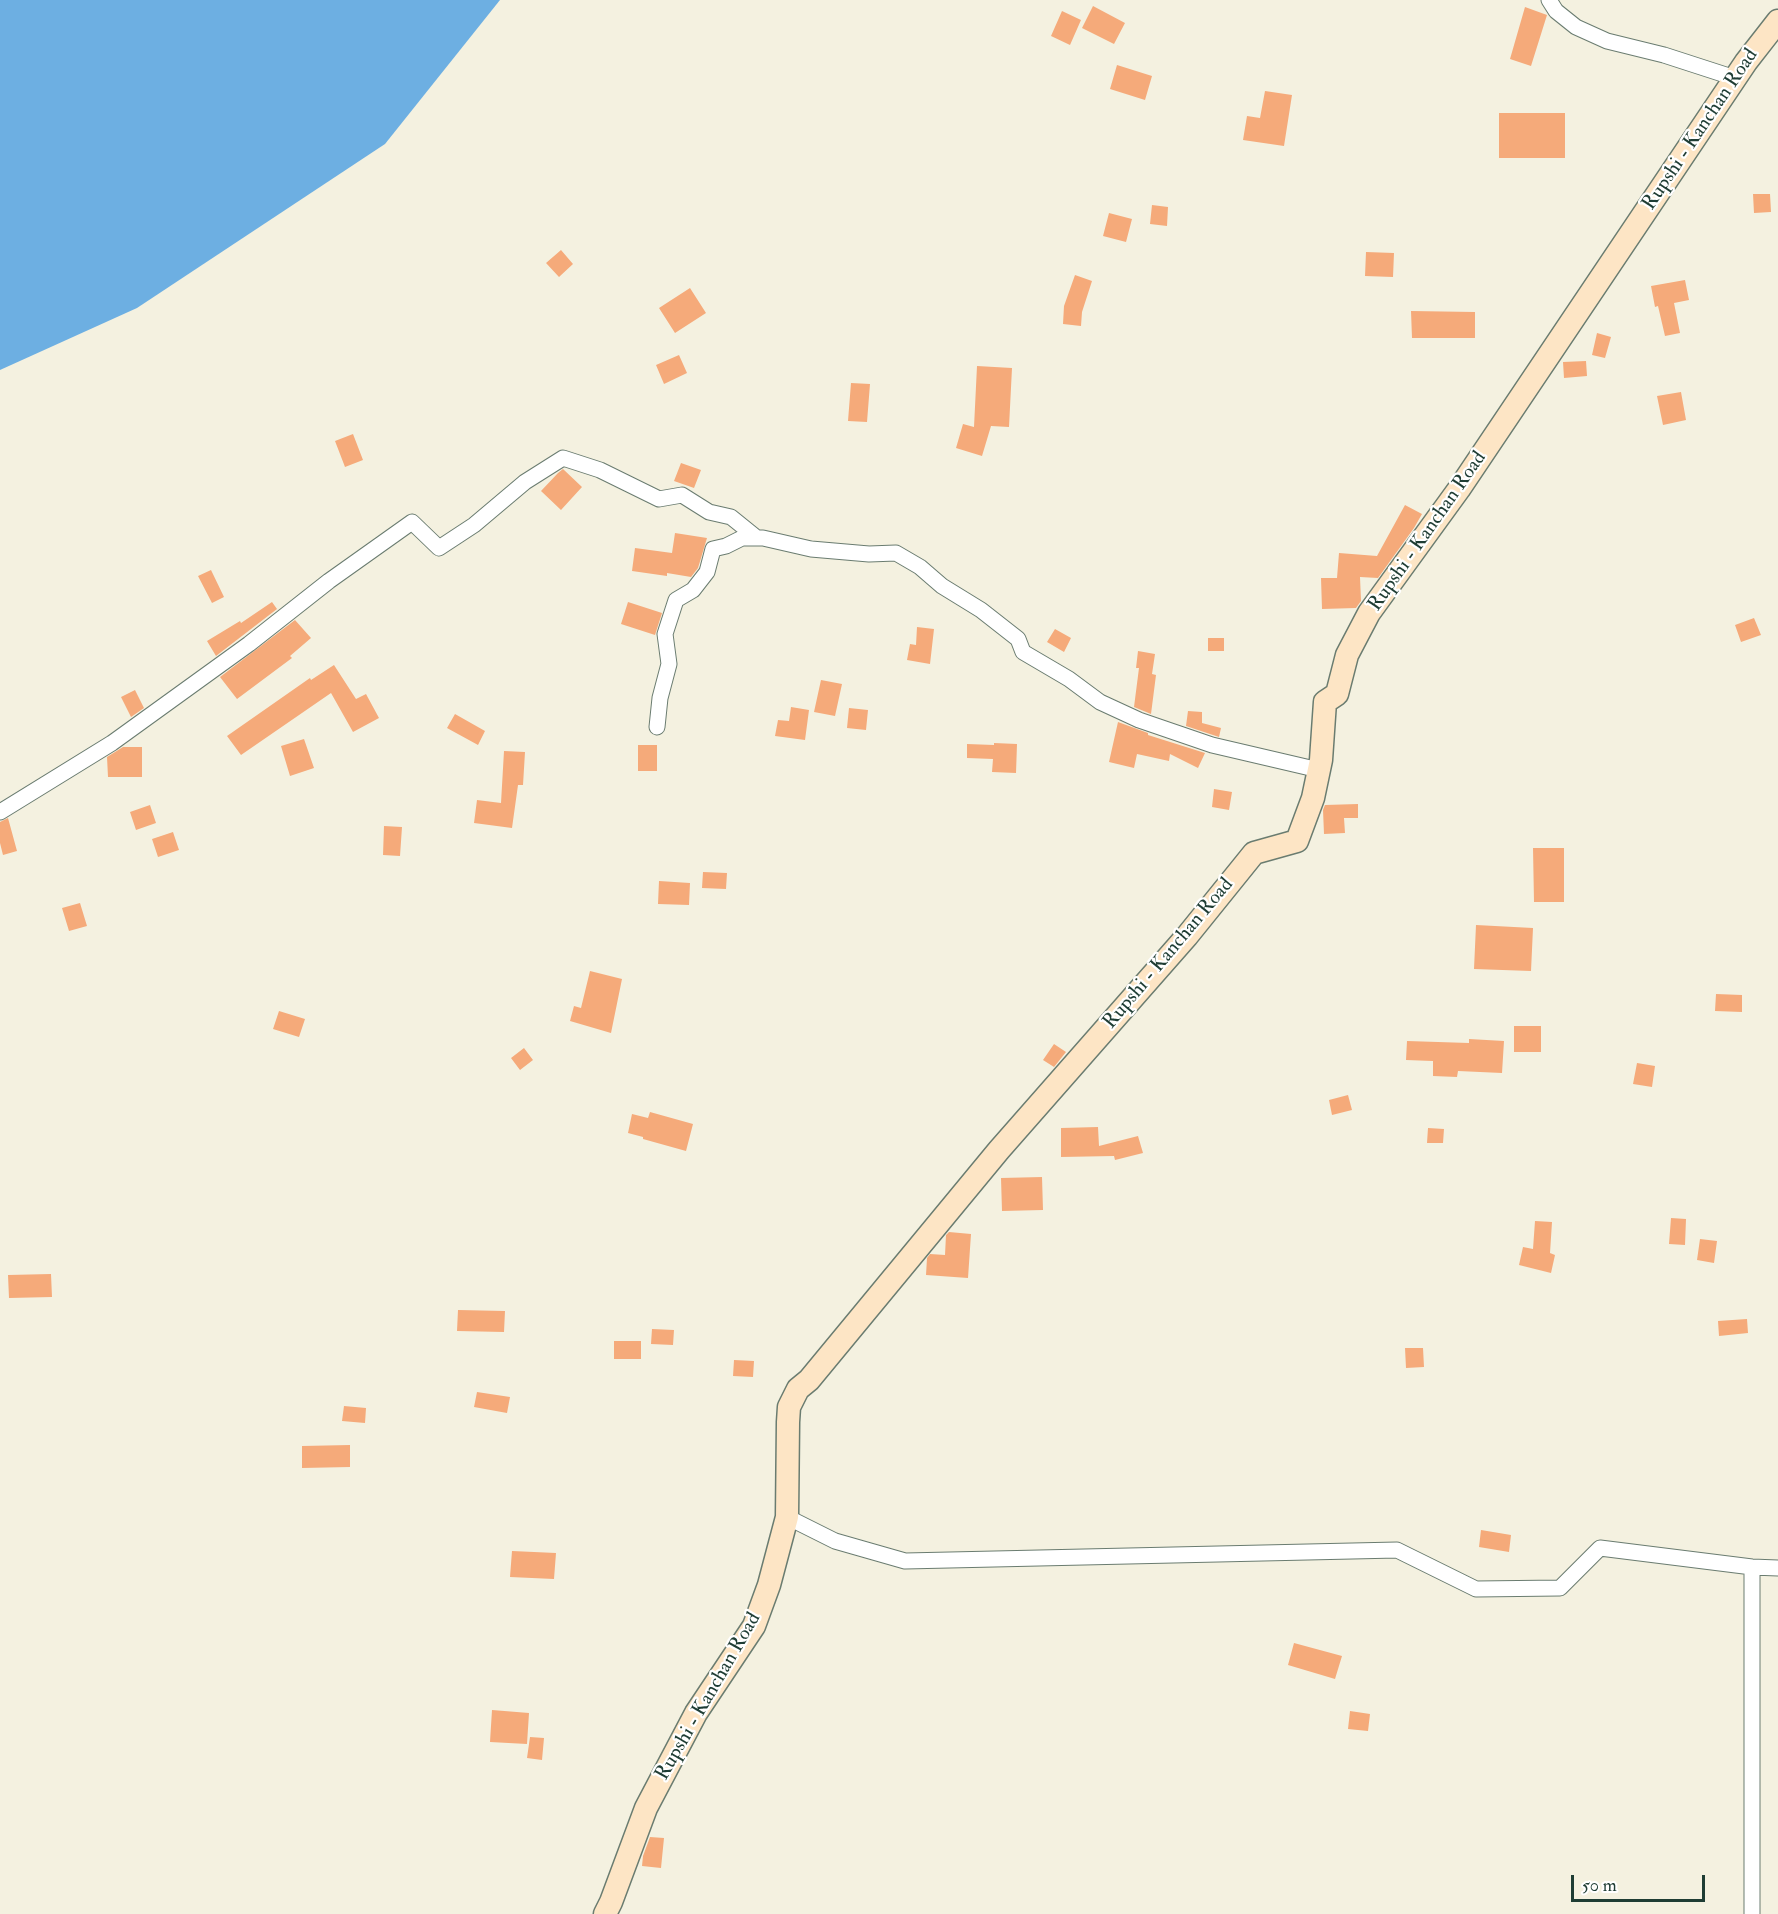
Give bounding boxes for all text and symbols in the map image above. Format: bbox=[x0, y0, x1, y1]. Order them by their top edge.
street label: Rupshi - Kanchan Road bbox=[1638, 45, 1764, 215]
street label: Rupshi - Kanchan Road bbox=[1364, 447, 1492, 617]
street label: Rupshi - Kanchan Road bbox=[1099, 874, 1239, 1034]
street label: Rupshi - Kanchan Road bbox=[651, 1609, 767, 1785]
scale bar bbox=[1574, 1863, 1708, 1901]
text: 50 m bbox=[1582, 1874, 1617, 1897]

